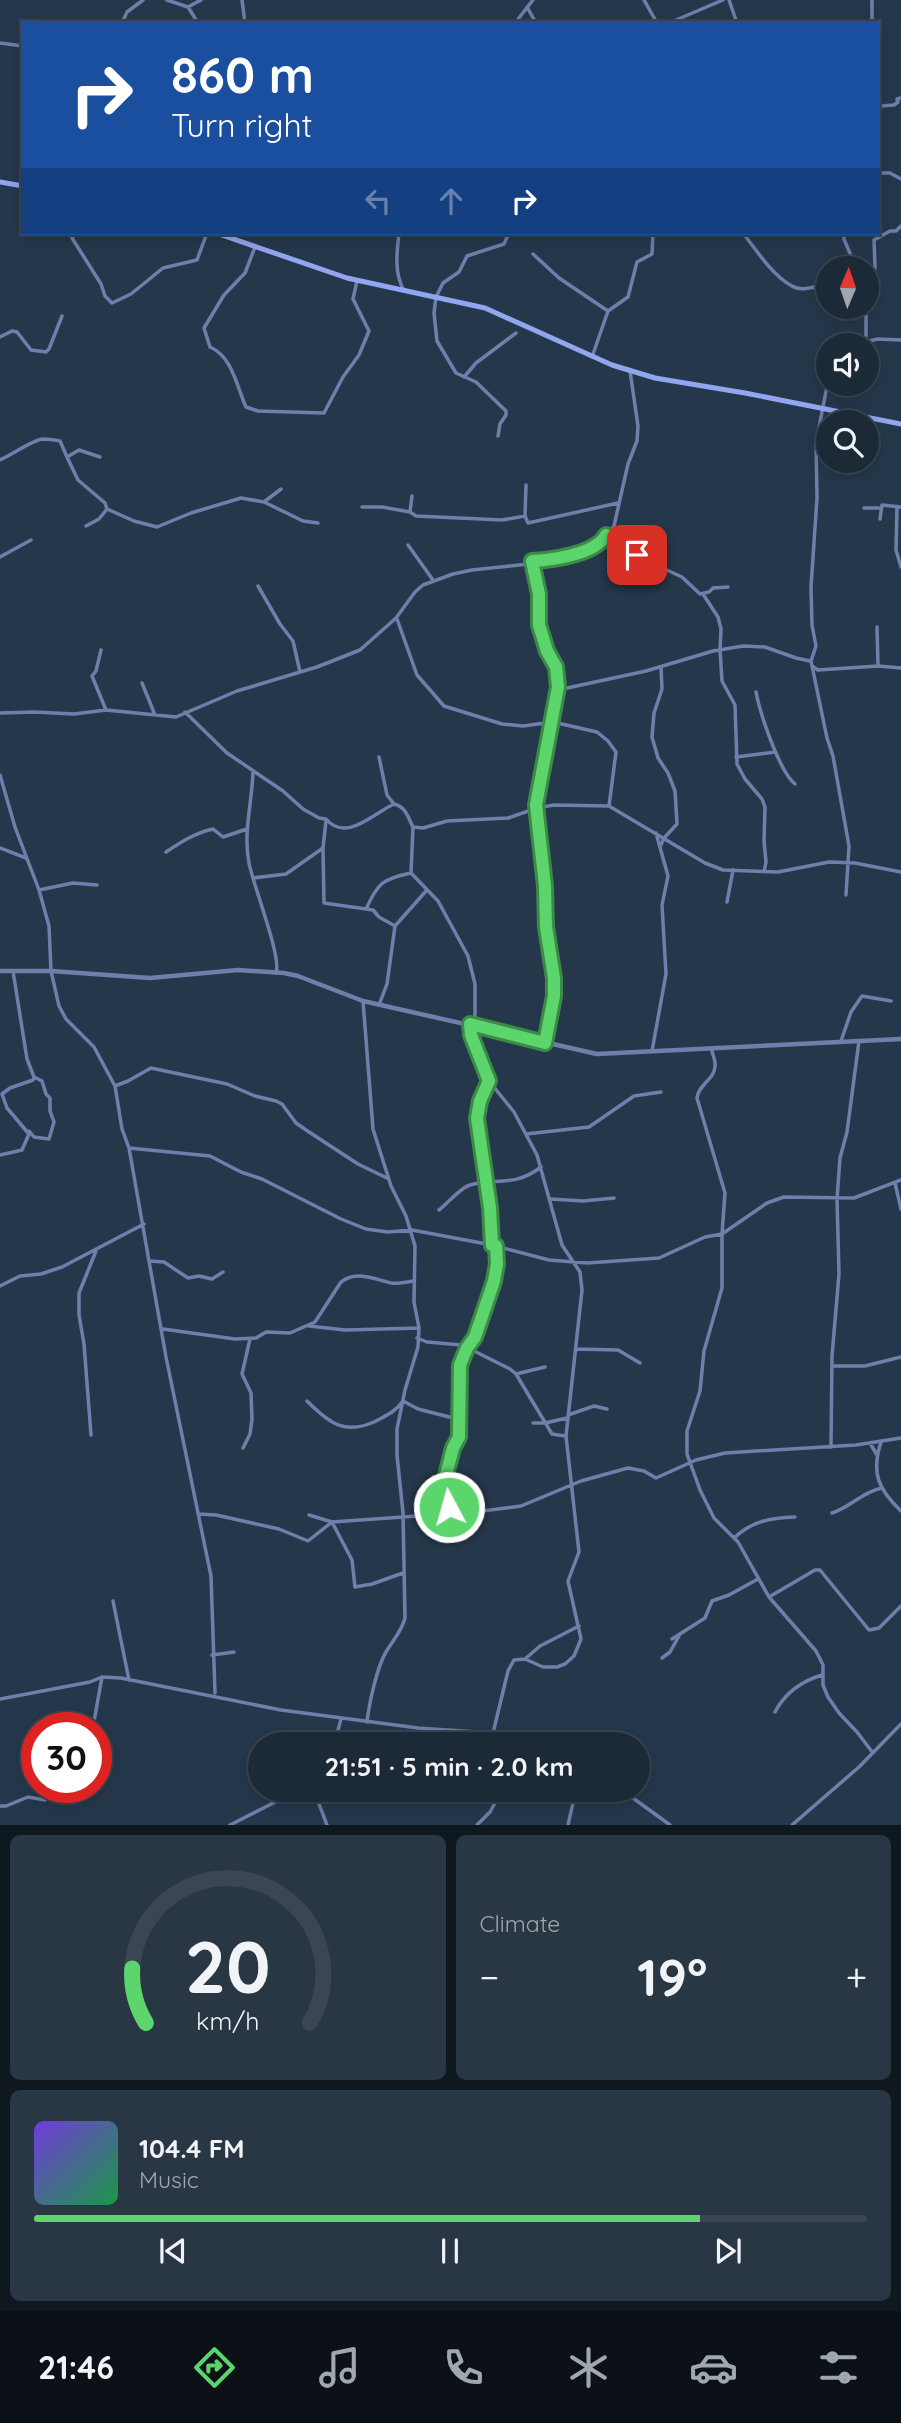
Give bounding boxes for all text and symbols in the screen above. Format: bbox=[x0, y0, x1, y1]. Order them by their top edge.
text: 860 m bbox=[171, 44, 314, 105]
icon: right bbox=[56, 49, 147, 140]
text: Turn right bbox=[171, 105, 312, 145]
icon: left bbox=[359, 182, 397, 220]
icon: ahead bbox=[432, 182, 470, 220]
icon: right bbox=[505, 182, 543, 220]
north arrow bbox=[816, 256, 878, 318]
map controls bbox=[816, 256, 879, 473]
button: sound bbox=[816, 333, 879, 396]
button: search bbox=[816, 410, 879, 473]
pin bbox=[607, 525, 667, 585]
icon: arrive bbox=[618, 536, 656, 574]
position arrow bbox=[412, 1470, 486, 1544]
speed limit sign: 30 bbox=[21, 1712, 112, 1803]
text: 21:51 · 5 min · 2.0 km bbox=[325, 1750, 573, 1783]
text: Climate bbox=[480, 1909, 560, 1938]
text: 20 bbox=[185, 1921, 271, 2012]
text: 19° bbox=[637, 1944, 708, 2009]
text: − bbox=[480, 1953, 499, 2001]
text: + bbox=[846, 1953, 867, 2001]
text: km/h bbox=[196, 2005, 259, 2036]
text: 104.4 FM bbox=[139, 2132, 245, 2165]
text: Music bbox=[139, 2165, 199, 2194]
icon: previous bbox=[154, 2232, 192, 2270]
icon: pause bbox=[431, 2232, 469, 2270]
icon: next bbox=[709, 2232, 747, 2270]
icon: directions bbox=[190, 2343, 239, 2392]
icon: music bbox=[315, 2343, 364, 2392]
icon: phone bbox=[439, 2343, 488, 2392]
icon: climate bbox=[564, 2343, 613, 2392]
icon: car bbox=[689, 2343, 738, 2392]
icon: filters bbox=[814, 2343, 863, 2392]
text: 21:46 bbox=[38, 2347, 114, 2387]

